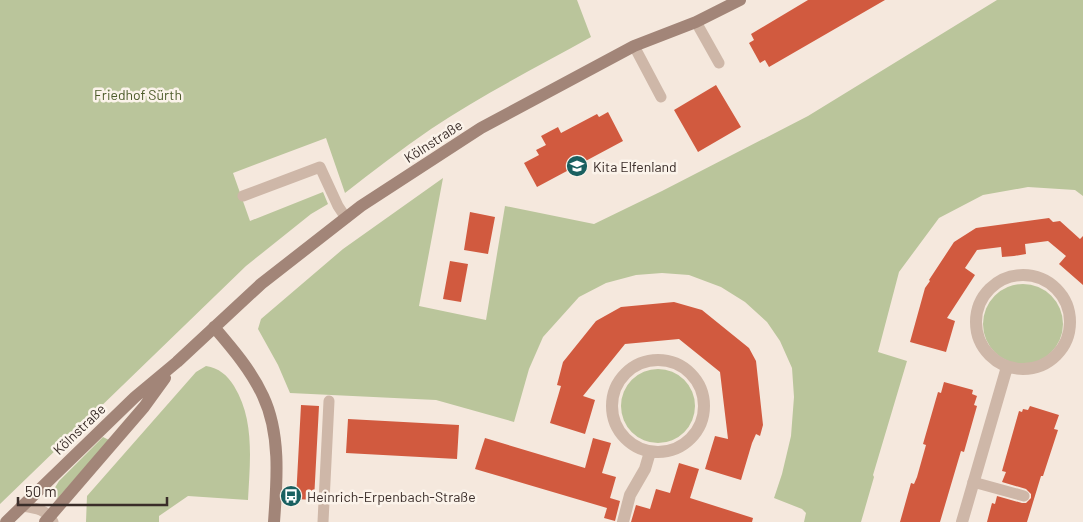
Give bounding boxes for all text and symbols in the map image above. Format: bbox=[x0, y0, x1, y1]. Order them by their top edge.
park label: Friedhof Sürth bbox=[94, 86, 182, 103]
street label: Kölnstraße bbox=[401, 116, 465, 166]
school or university icon: Kita Elfenland bbox=[565, 154, 589, 178]
place label: Kita Elfenland bbox=[593, 158, 677, 175]
street label: Kölnstraße bbox=[49, 400, 109, 458]
scale bar bbox=[18, 474, 166, 506]
text: 50 m bbox=[25, 482, 57, 500]
bus stop icon: Heinrich-Erpenbach-Straße bbox=[279, 484, 303, 508]
place label: Heinrich-Erpenbach-Straße bbox=[307, 488, 476, 505]

